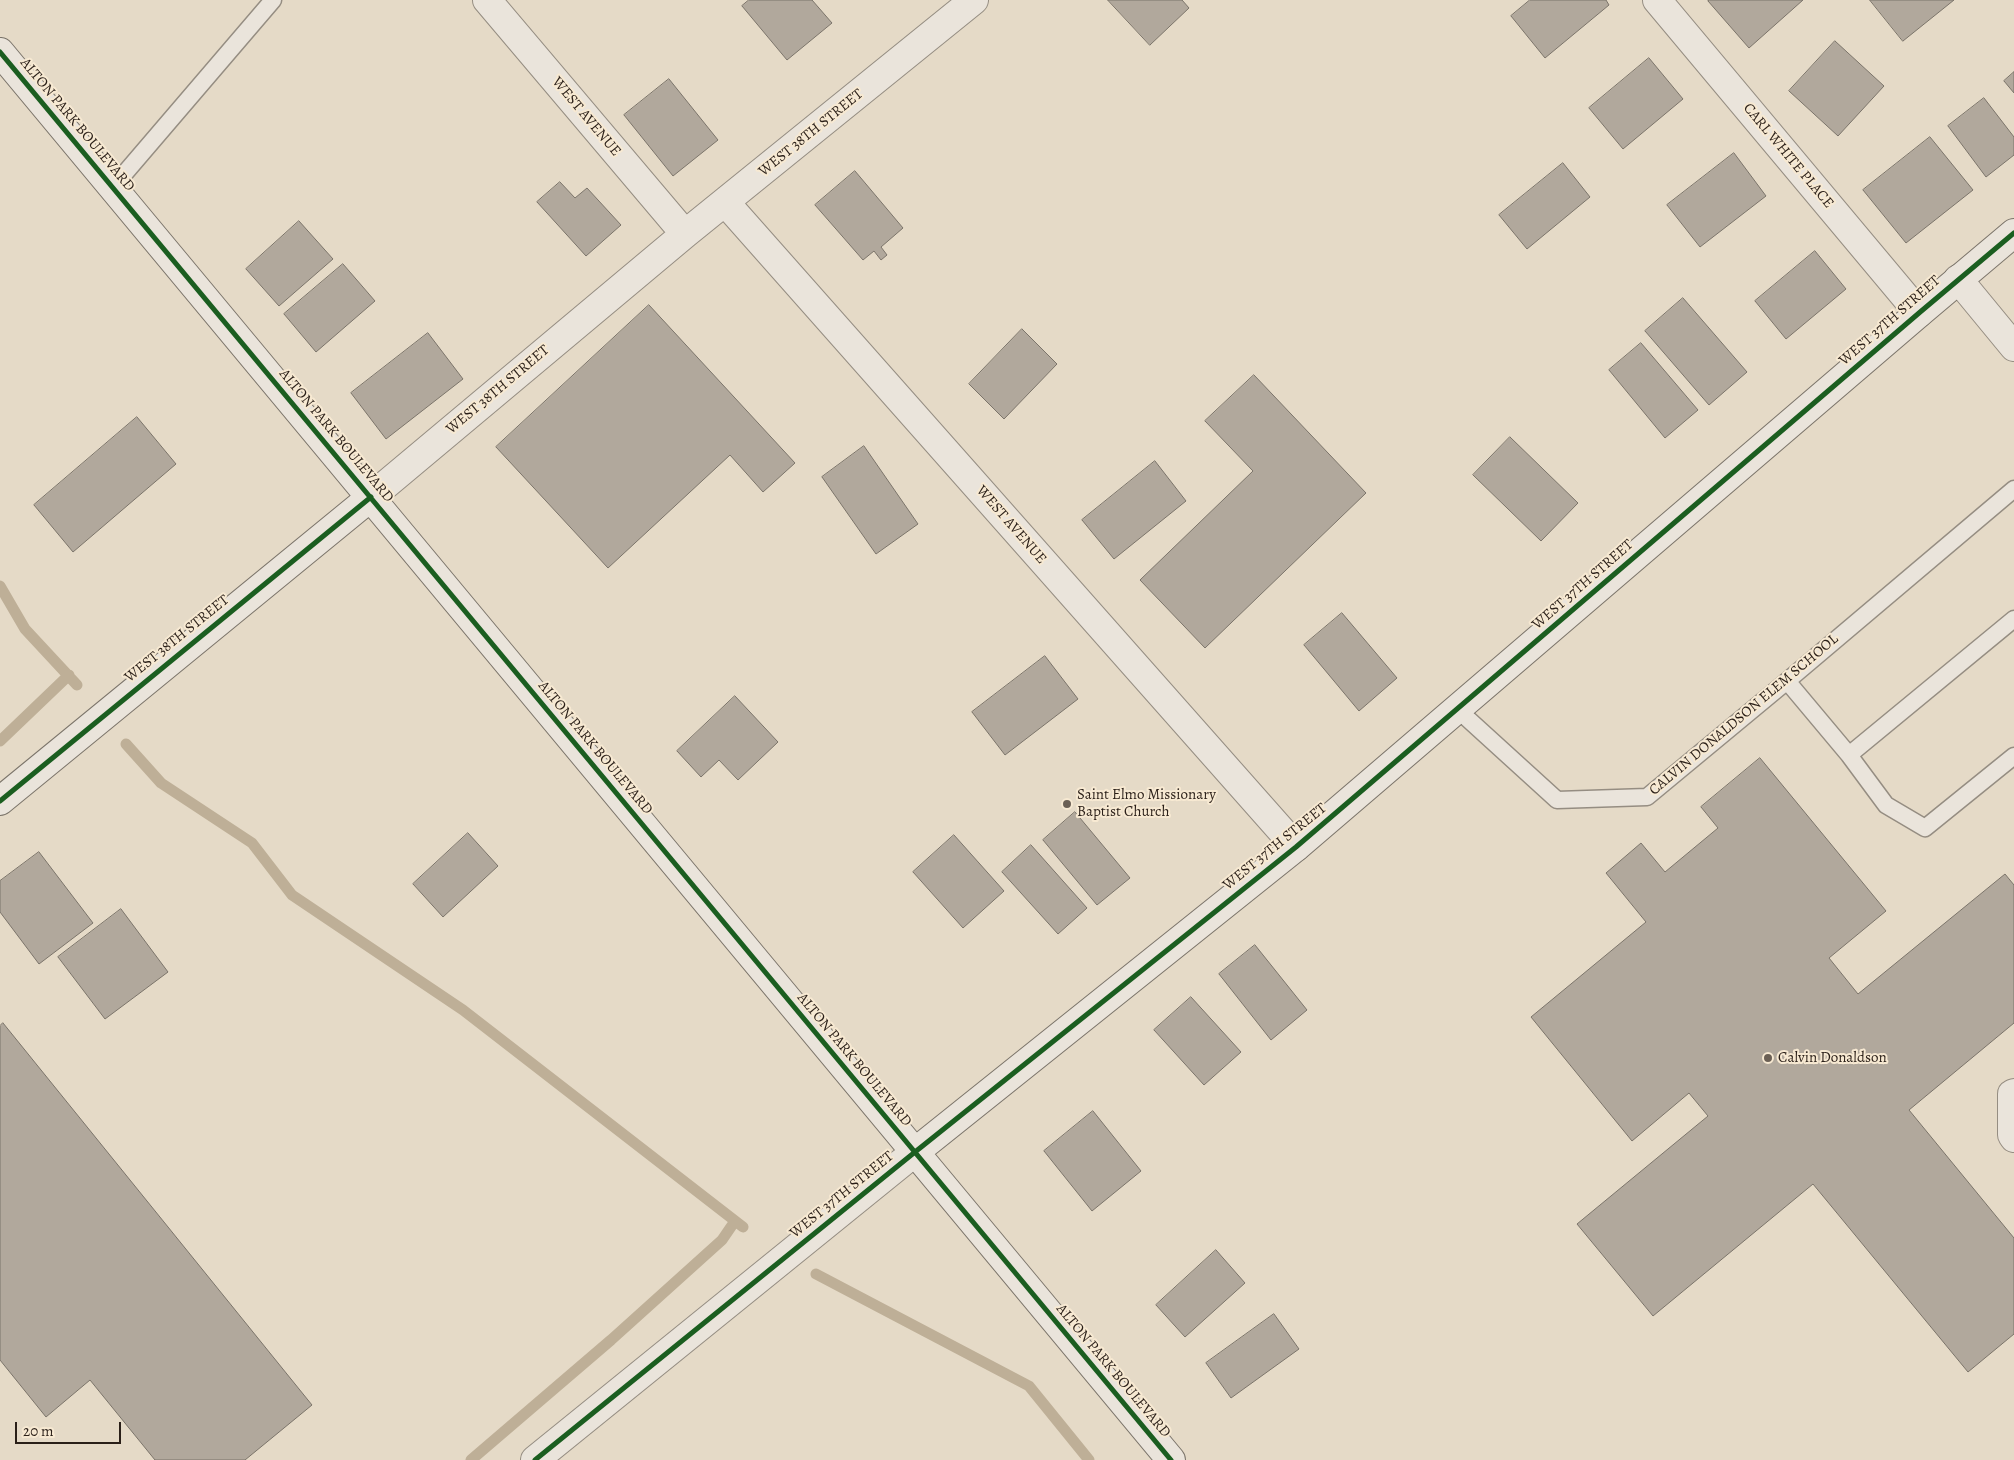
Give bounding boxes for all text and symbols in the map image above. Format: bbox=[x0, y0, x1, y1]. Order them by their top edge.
street label: ALTON PARK BOULEVARD bbox=[16, 55, 138, 195]
street label: WEST AVENUE bbox=[548, 74, 624, 160]
street label: WEST 38TH STREET bbox=[755, 85, 867, 181]
street label: CARL WHITE PLACE bbox=[1739, 100, 1837, 212]
street label: WEST 37TH STREET bbox=[1836, 272, 1944, 370]
street label: WEST 38TH STREET bbox=[443, 342, 553, 438]
street label: ALTON PARK BOULEVARD bbox=[275, 366, 397, 506]
street label: WEST AVENUE bbox=[972, 482, 1050, 568]
street label: WEST 37TH STREET bbox=[1529, 536, 1637, 634]
street label: WEST 38TH STREET bbox=[121, 591, 233, 687]
street label: CALVIN DONALDSON ELEM SCHOOL bbox=[1646, 631, 1842, 799]
street label: ALTON PARK BOULEVARD bbox=[534, 678, 656, 818]
place label: Saint Elmo Missionary Baptist Church bbox=[1077, 786, 1216, 821]
marker: Saint Elmo Missionary Baptist Church bbox=[1061, 798, 1073, 810]
street label: WEST 37TH STREET bbox=[1220, 800, 1330, 894]
street label: ALTON PARK BOULEVARD bbox=[793, 990, 915, 1130]
place label: Calvin Donaldson bbox=[1778, 1049, 1887, 1067]
marker: Calvin Donaldson bbox=[1762, 1052, 1774, 1064]
street label: WEST 37TH STREET bbox=[787, 1148, 897, 1242]
street label: ALTON PARK BOULEVARD bbox=[1052, 1301, 1174, 1441]
scale bar bbox=[18, 1412, 124, 1444]
text: 20 m bbox=[23, 1421, 54, 1441]

